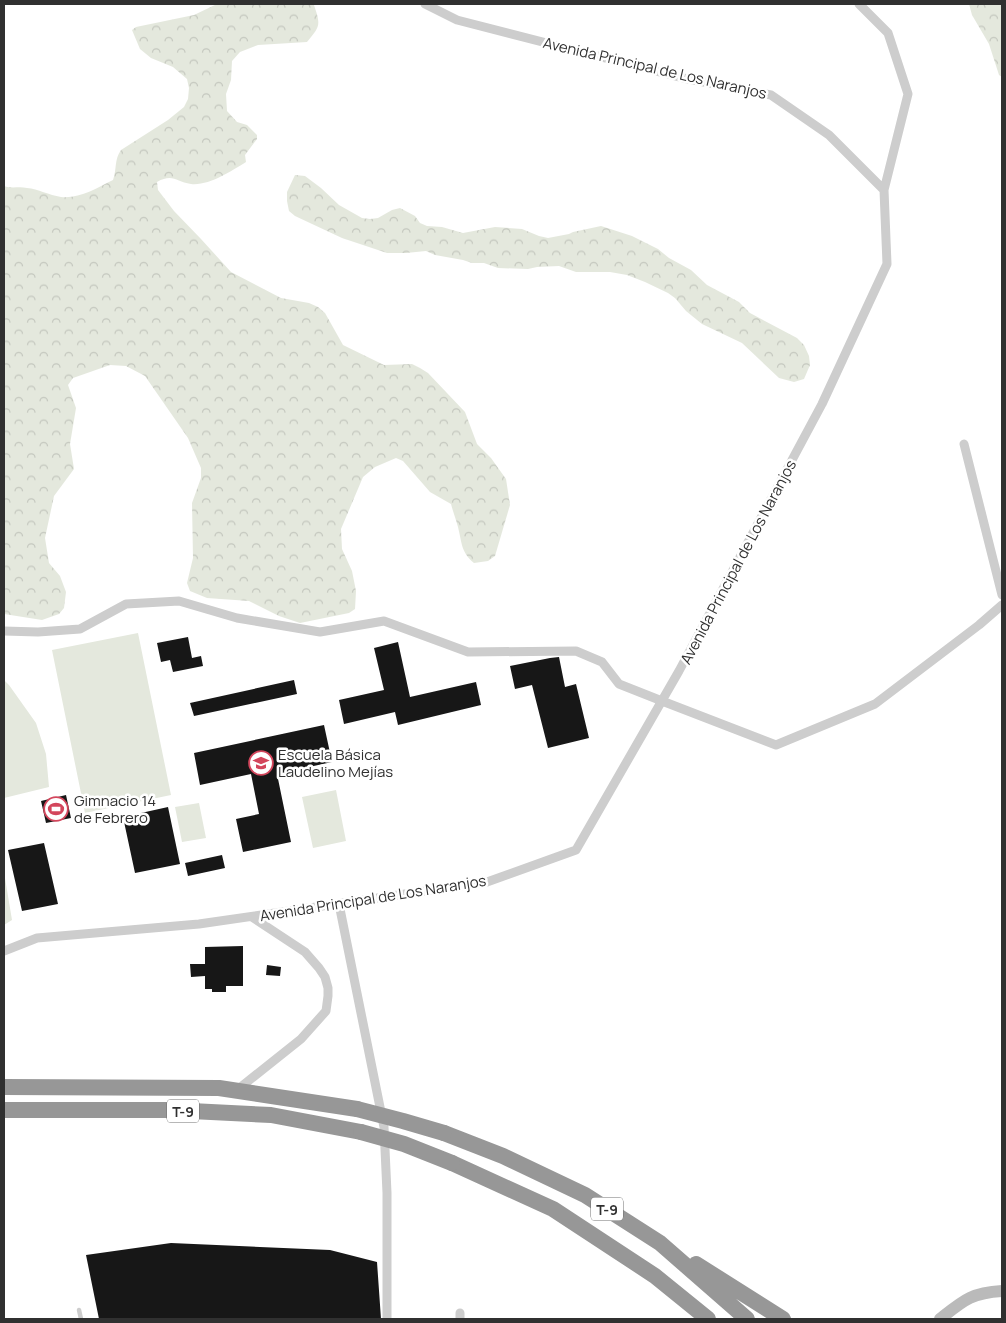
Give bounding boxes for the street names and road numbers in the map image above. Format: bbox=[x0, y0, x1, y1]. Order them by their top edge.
street label: Avenida Principal de Los Naranjos bbox=[541, 32, 769, 104]
street label: Avenida Principal de Los Naranjos bbox=[675, 456, 801, 668]
street label: Avenida Principal de Los Naranjos bbox=[258, 870, 488, 926]
road number: T-9 bbox=[167, 1100, 199, 1122]
road number: T-9 bbox=[591, 1198, 623, 1220]

